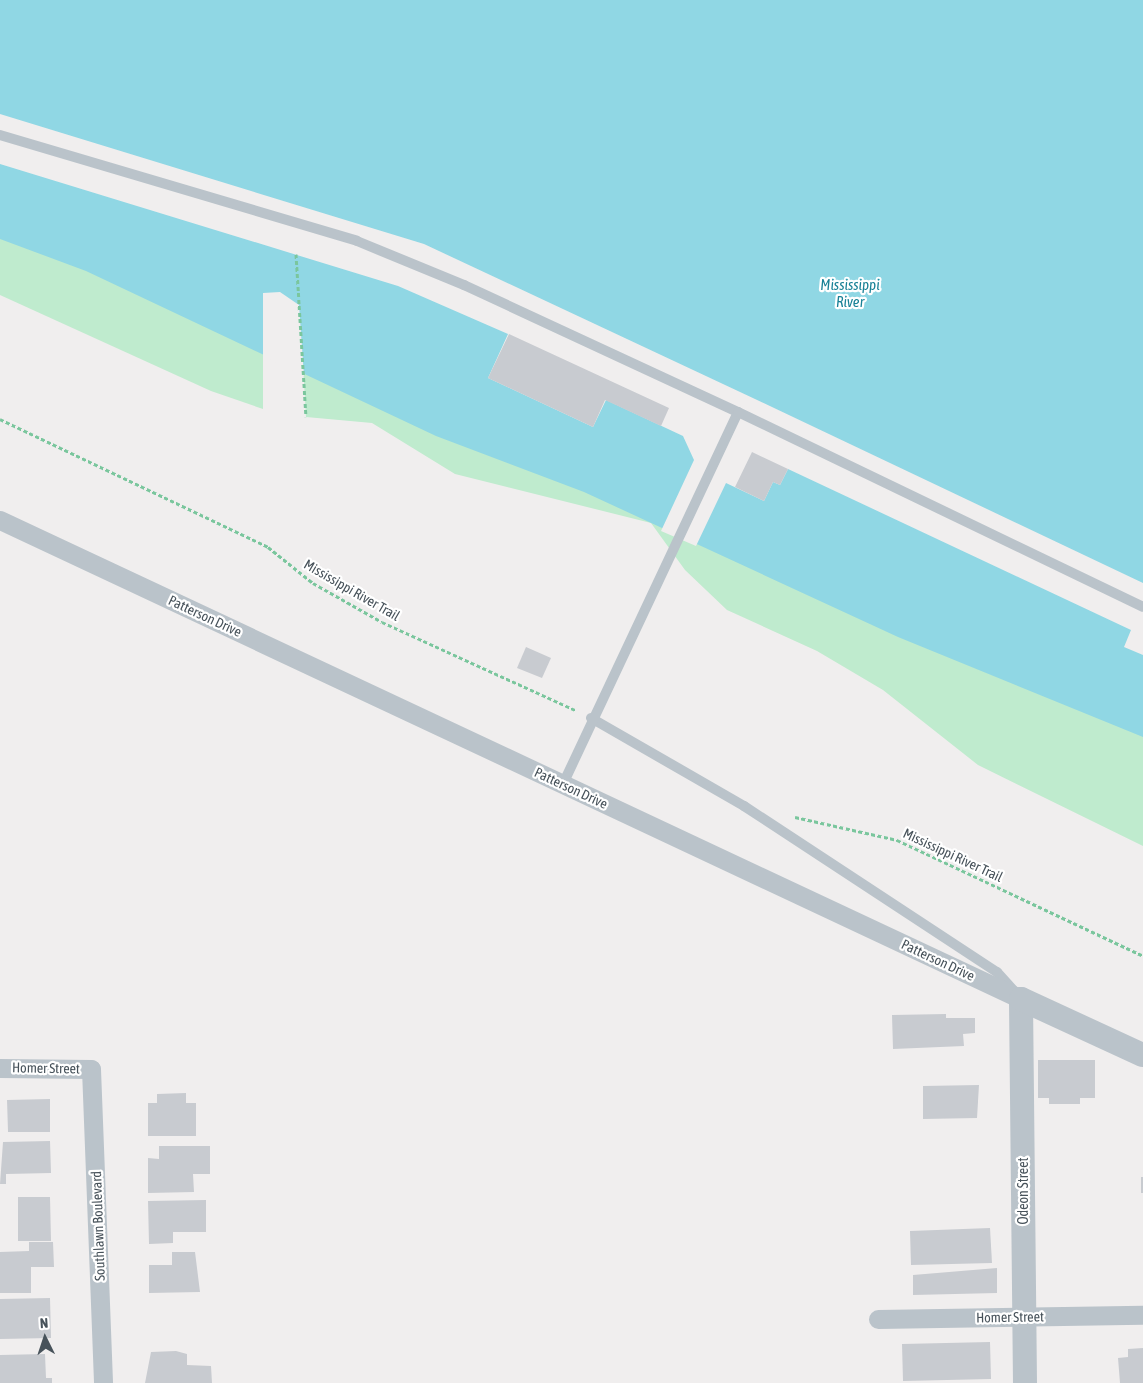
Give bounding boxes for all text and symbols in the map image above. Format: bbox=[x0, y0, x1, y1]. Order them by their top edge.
water label: Mississippi River bbox=[820, 275, 880, 310]
street label: Mississippi River Trail bbox=[301, 556, 403, 624]
street label: Patterson Drive bbox=[166, 592, 244, 640]
street label: Patterson Drive bbox=[532, 764, 610, 812]
street label: Mississippi River Trail bbox=[900, 825, 1006, 885]
street label: Patterson Drive bbox=[899, 936, 977, 984]
street label: Homer Street bbox=[12, 1059, 80, 1077]
street label: Odeon Street bbox=[1015, 1157, 1031, 1225]
street label: Southlawn Boulevard bbox=[88, 1171, 108, 1281]
street label: Homer Street bbox=[976, 1308, 1044, 1326]
north arrow bbox=[20, 1313, 70, 1363]
text: N bbox=[39, 1315, 49, 1331]

